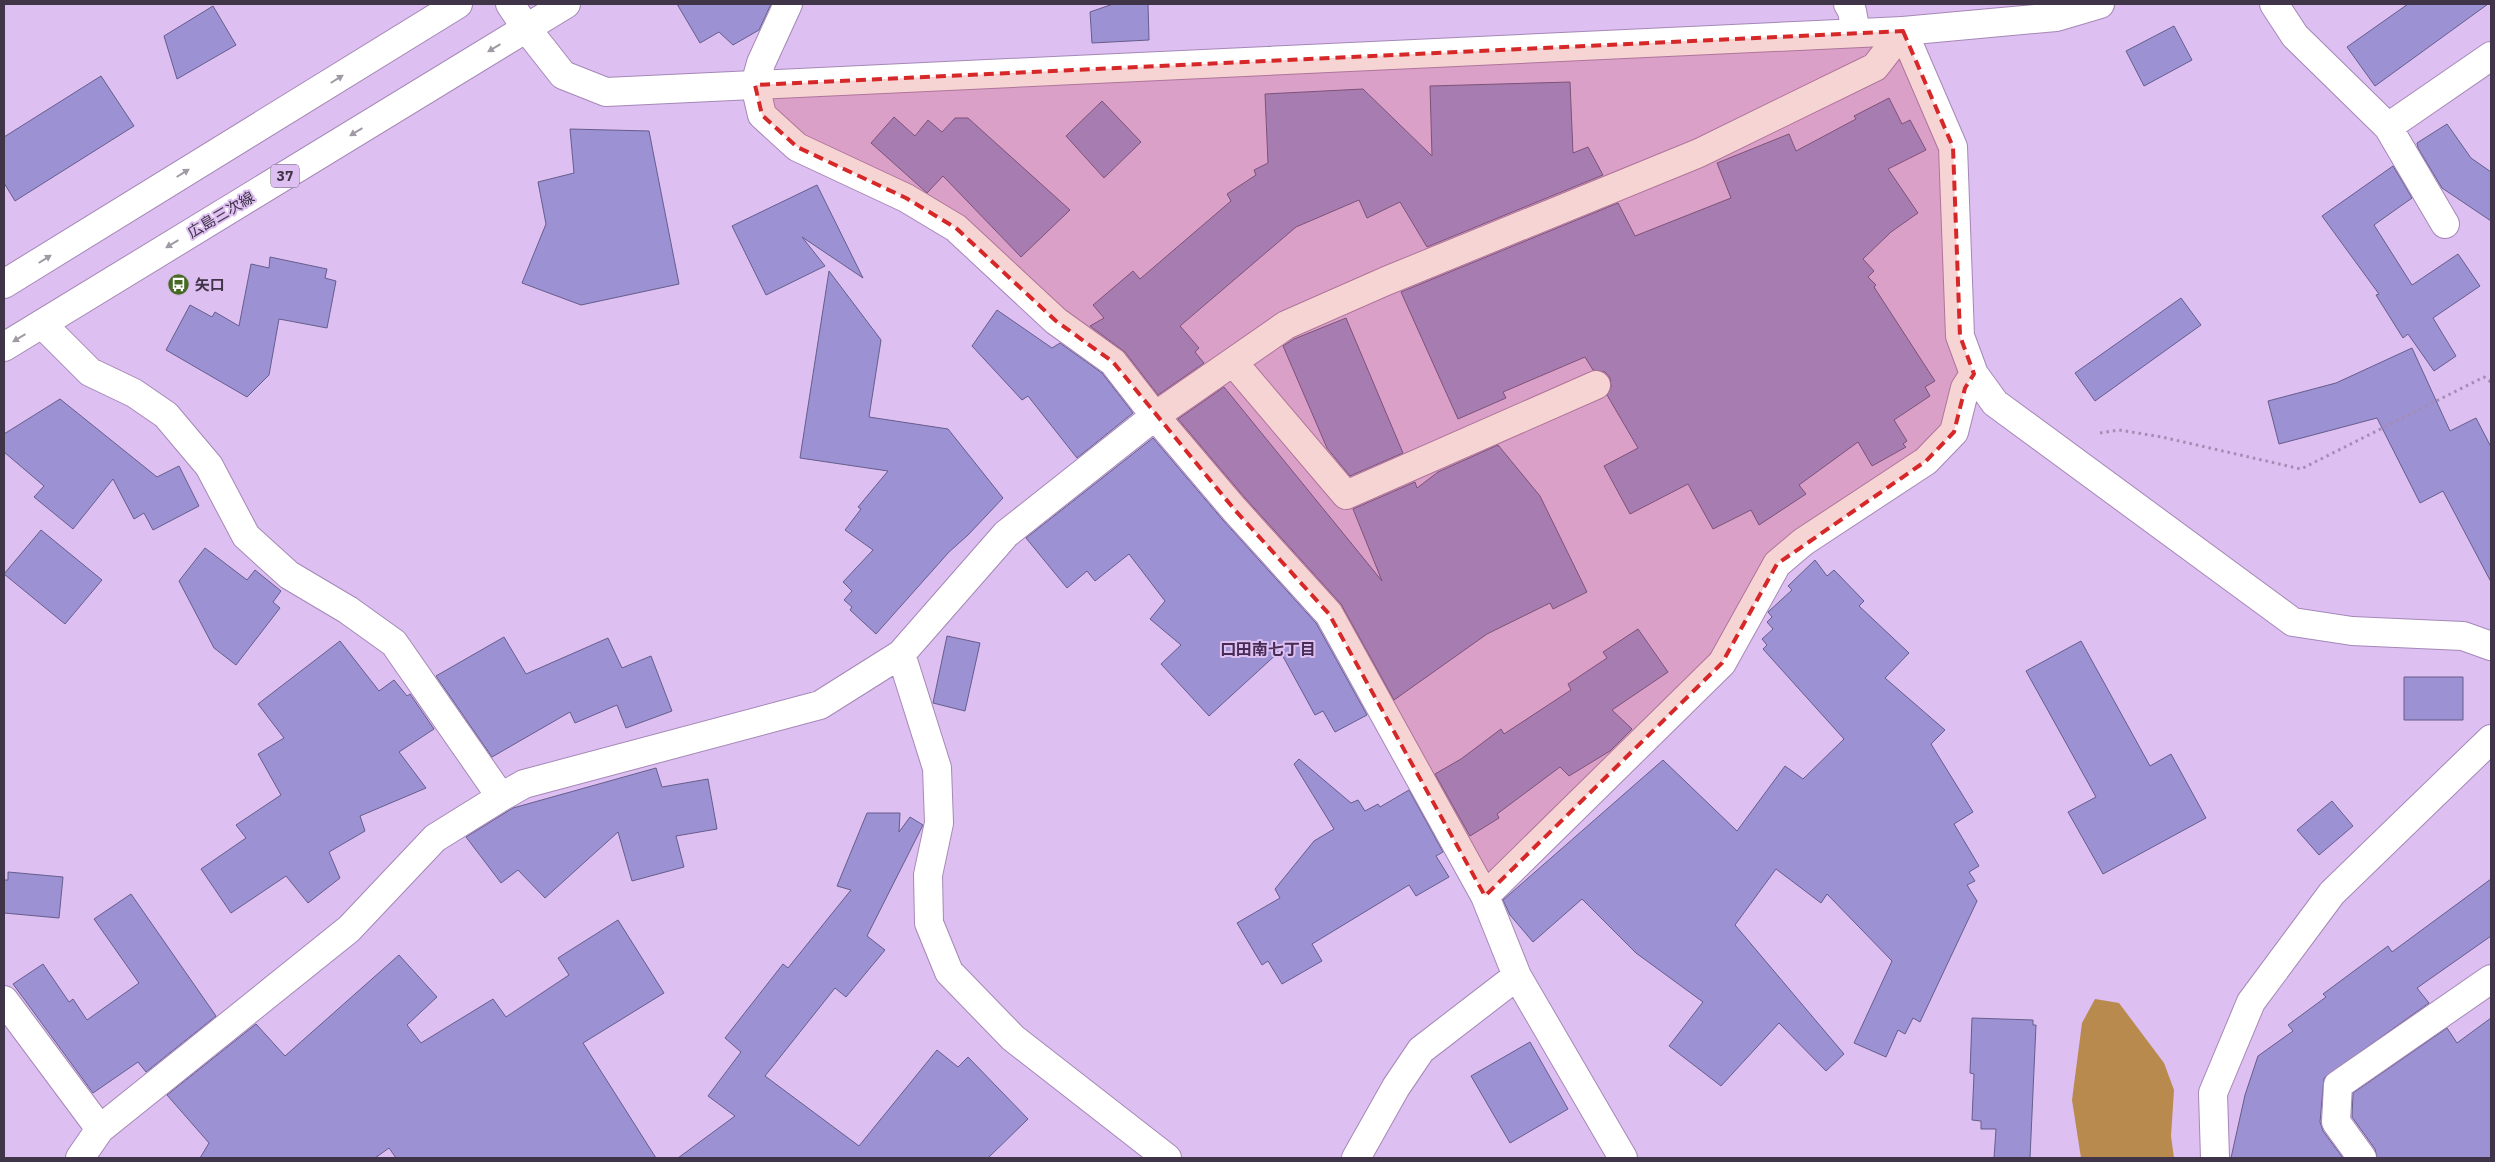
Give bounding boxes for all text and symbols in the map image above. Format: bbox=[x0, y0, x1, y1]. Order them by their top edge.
one-way arrow bbox=[488, 43, 501, 52]
one-way arrow bbox=[330, 74, 343, 83]
one-way arrow bbox=[349, 128, 362, 137]
road number: 37 bbox=[271, 165, 299, 188]
one-way arrow bbox=[177, 169, 190, 178]
street label: 広島三次線 bbox=[184, 187, 258, 242]
one-way arrow bbox=[166, 240, 179, 249]
one-way arrow bbox=[39, 254, 52, 263]
bus stop icon: 矢口 bbox=[167, 273, 191, 297]
place label: 矢口 bbox=[195, 275, 225, 294]
one-way arrow bbox=[12, 333, 25, 343]
district label: 口田南七丁目 bbox=[1220, 639, 1316, 659]

